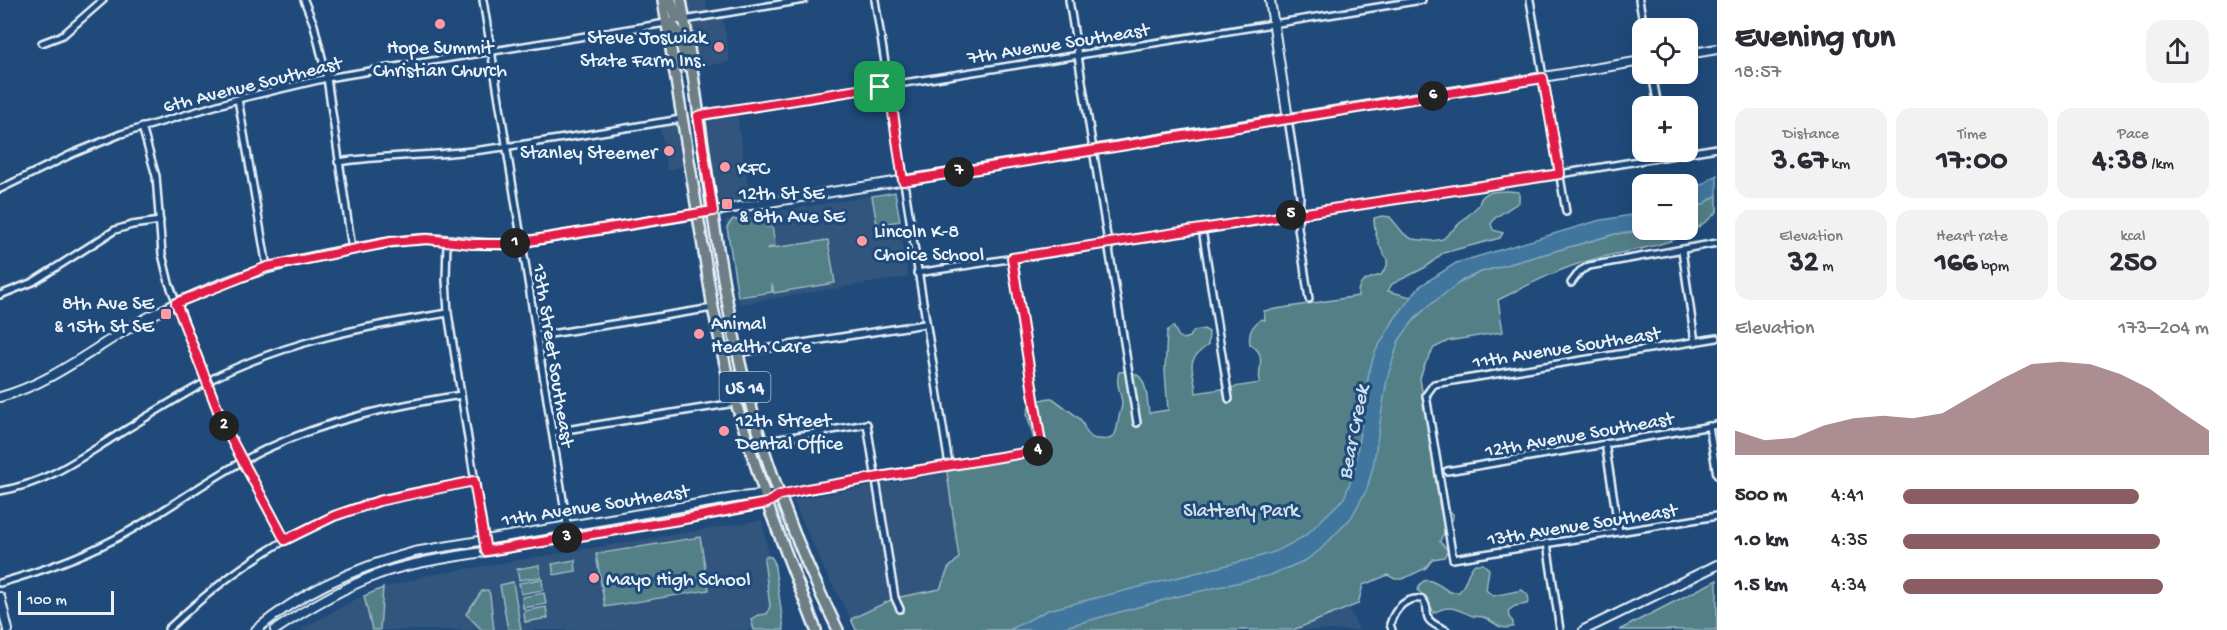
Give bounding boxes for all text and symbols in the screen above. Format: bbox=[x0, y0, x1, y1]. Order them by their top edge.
marker: Hope Summit Christian Church bbox=[433, 17, 447, 31]
map controls bbox=[1632, 18, 1698, 240]
button: locate bbox=[1632, 18, 1698, 84]
street label: 7th Avenue Southeast bbox=[965, 19, 1153, 71]
text: Evening run bbox=[1735, 20, 1895, 58]
button: share bbox=[2146, 20, 2209, 83]
place label: Steve Joswiak State Farm Ins. bbox=[580, 28, 709, 74]
place label: Hope Summit Christian Church bbox=[373, 38, 507, 84]
marker: Steve Joswiak State Farm Ins. bbox=[712, 40, 726, 54]
street label: 6th Avenue Southeast bbox=[161, 53, 346, 120]
pin bbox=[854, 61, 905, 112]
text: 18:57 bbox=[1735, 62, 1781, 85]
icon: arrive bbox=[863, 70, 896, 103]
pin: 6 bbox=[1418, 81, 1448, 111]
text: 6 bbox=[1429, 86, 1437, 105]
button: + bbox=[1632, 96, 1698, 162]
text: Distance bbox=[1783, 126, 1839, 145]
text: Time bbox=[1957, 126, 1987, 145]
text: Pace bbox=[2117, 126, 2149, 145]
place label: Stanley Steemer bbox=[520, 143, 659, 166]
marker: Stanley Steemer bbox=[662, 144, 676, 158]
text: 3.67 bbox=[1772, 145, 1828, 180]
text: 17:00 bbox=[1936, 145, 2008, 180]
text: 4:38 bbox=[2092, 145, 2148, 180]
text: km bbox=[1828, 156, 1850, 175]
text: /km bbox=[2148, 156, 2174, 175]
pin: 7 bbox=[944, 157, 974, 187]
place label: KFC bbox=[737, 159, 770, 182]
marker: KFC bbox=[718, 160, 732, 174]
text: 7 bbox=[955, 162, 963, 181]
button: − bbox=[1632, 174, 1698, 240]
place label: 12th St SE & 8th Ave SE bbox=[738, 184, 847, 230]
marker: 12th St SE & 8th Ave SE bbox=[720, 197, 734, 211]
pin: 5 bbox=[1276, 200, 1306, 230]
text: 5 bbox=[1287, 205, 1295, 224]
place label: Lincoln K-8 Choice School bbox=[874, 222, 984, 268]
pin: 1 bbox=[500, 228, 530, 258]
text: Elevation bbox=[1779, 228, 1843, 247]
text: Heart rate bbox=[1936, 228, 2008, 247]
text: kcal bbox=[2121, 228, 2145, 247]
text: 1 bbox=[512, 233, 518, 252]
marker: Lincoln K-8 Choice School bbox=[855, 234, 869, 248]
text: 32 bbox=[1788, 247, 1819, 282]
text: 166 bbox=[1935, 247, 1978, 282]
text: 250 bbox=[2109, 247, 2157, 282]
text: m bbox=[1819, 258, 1834, 277]
text: bpm bbox=[1978, 258, 2009, 277]
street label: 13th Street Southeast bbox=[526, 261, 578, 451]
place label: 8th Ave SE & 15th St SE bbox=[54, 294, 156, 340]
marker: 8th Ave SE & 15th St SE bbox=[159, 307, 173, 321]
place label: Animal Health Care bbox=[711, 314, 812, 360]
text: Elevation bbox=[1735, 318, 1815, 341]
text: 173–204 m bbox=[2118, 318, 2209, 341]
street label: 11th Avenue Southeast bbox=[1470, 323, 1664, 376]
marker: Animal Health Care bbox=[692, 327, 706, 341]
road number: US 14 bbox=[720, 372, 771, 402]
water label: Bear Creek bbox=[1334, 381, 1377, 482]
street label: 12th Avenue Southeast bbox=[1482, 408, 1678, 465]
pin: 2 bbox=[209, 411, 239, 441]
place label: 12th Street Dental Office bbox=[734, 411, 844, 457]
text: 2 bbox=[220, 416, 228, 435]
marker: 12th Street Dental Office bbox=[717, 424, 731, 438]
pin: 4 bbox=[1023, 436, 1053, 466]
text: 4 bbox=[1034, 441, 1042, 460]
street label: 11th Avenue Southeast bbox=[499, 481, 693, 534]
text: 500 m bbox=[1735, 485, 1787, 508]
text: 4:41 bbox=[1831, 485, 1864, 508]
street label: 13th Avenue Southeast bbox=[1485, 500, 1681, 553]
park label: Slatterly Park bbox=[1183, 501, 1301, 524]
pin: 3 bbox=[552, 523, 582, 553]
text: 3 bbox=[563, 528, 571, 547]
text: 1.0 km bbox=[1735, 530, 1789, 553]
text: 4:35 bbox=[1831, 530, 1868, 553]
place label: Mayo High School bbox=[606, 570, 751, 593]
marker: Mayo High School bbox=[587, 571, 601, 585]
text: 1.5 km bbox=[1735, 575, 1788, 598]
text: 4:34 bbox=[1831, 575, 1867, 598]
scale bar bbox=[18, 588, 114, 616]
text: 100 m bbox=[27, 592, 67, 611]

